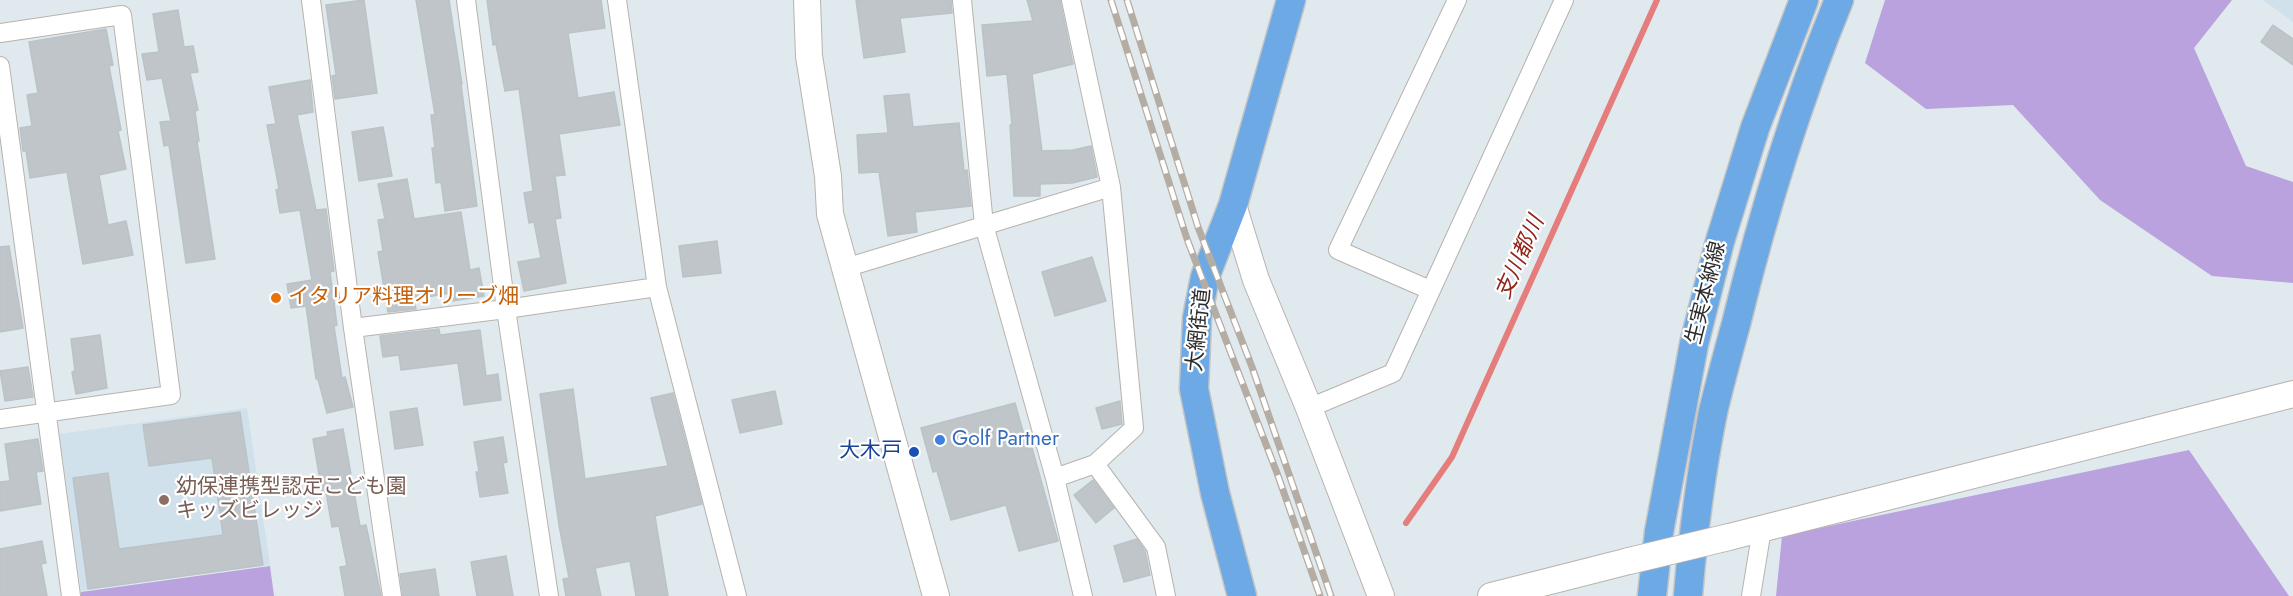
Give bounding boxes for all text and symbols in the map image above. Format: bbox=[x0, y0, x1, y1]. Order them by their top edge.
water label: 支川都川 bbox=[1491, 212, 1551, 304]
street label: 生実本納線 bbox=[1682, 239, 1732, 347]
place label: イタリア料理オリーブ畑 bbox=[288, 285, 519, 311]
street label: 大網街道 bbox=[1183, 287, 1217, 373]
marker: イタリア料理オリーブ畑 bbox=[269, 291, 283, 305]
place label: Golf Partner bbox=[952, 427, 1059, 453]
marker: Golf Partner bbox=[933, 433, 947, 447]
place label: 大木戸 bbox=[839, 439, 902, 465]
marker: 大木戸 bbox=[907, 445, 921, 459]
place label: 幼保連携型認定こども園 キッズビレッジ bbox=[176, 475, 407, 525]
marker: 幼保連携型認定こども園 キッズビレッジ bbox=[157, 493, 171, 507]

